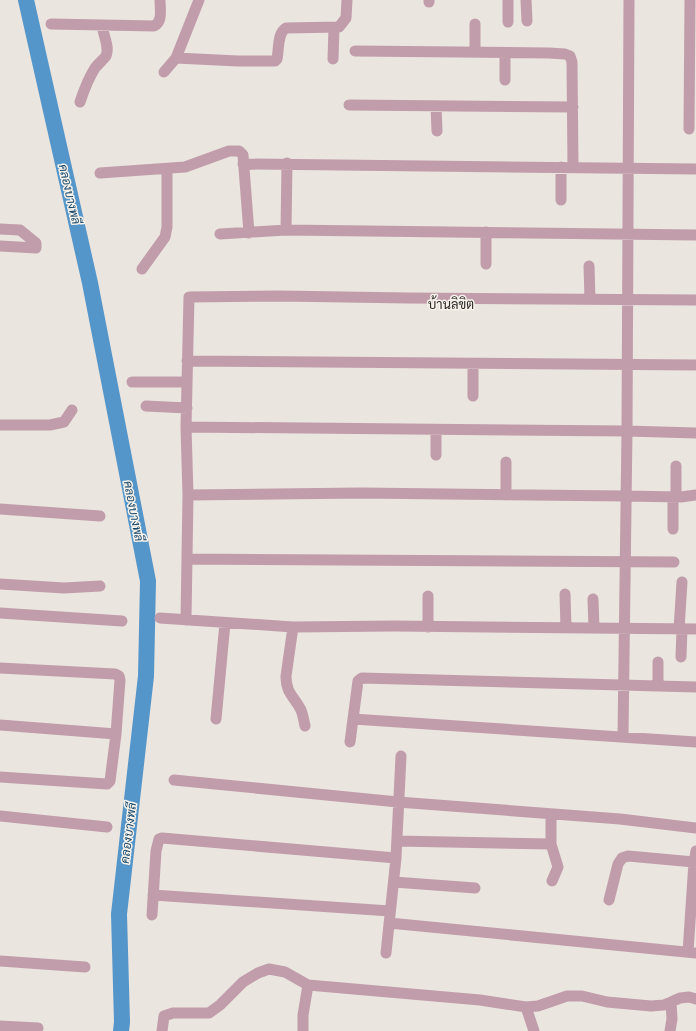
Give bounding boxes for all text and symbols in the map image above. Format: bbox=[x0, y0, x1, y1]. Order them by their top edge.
water label: คลองบางพลี bbox=[56, 162, 84, 226]
district label: บ้านลิขิต bbox=[428, 295, 474, 312]
water label: คลองบางพลี bbox=[121, 479, 147, 543]
water label: คลองบางพลี bbox=[117, 801, 139, 864]

